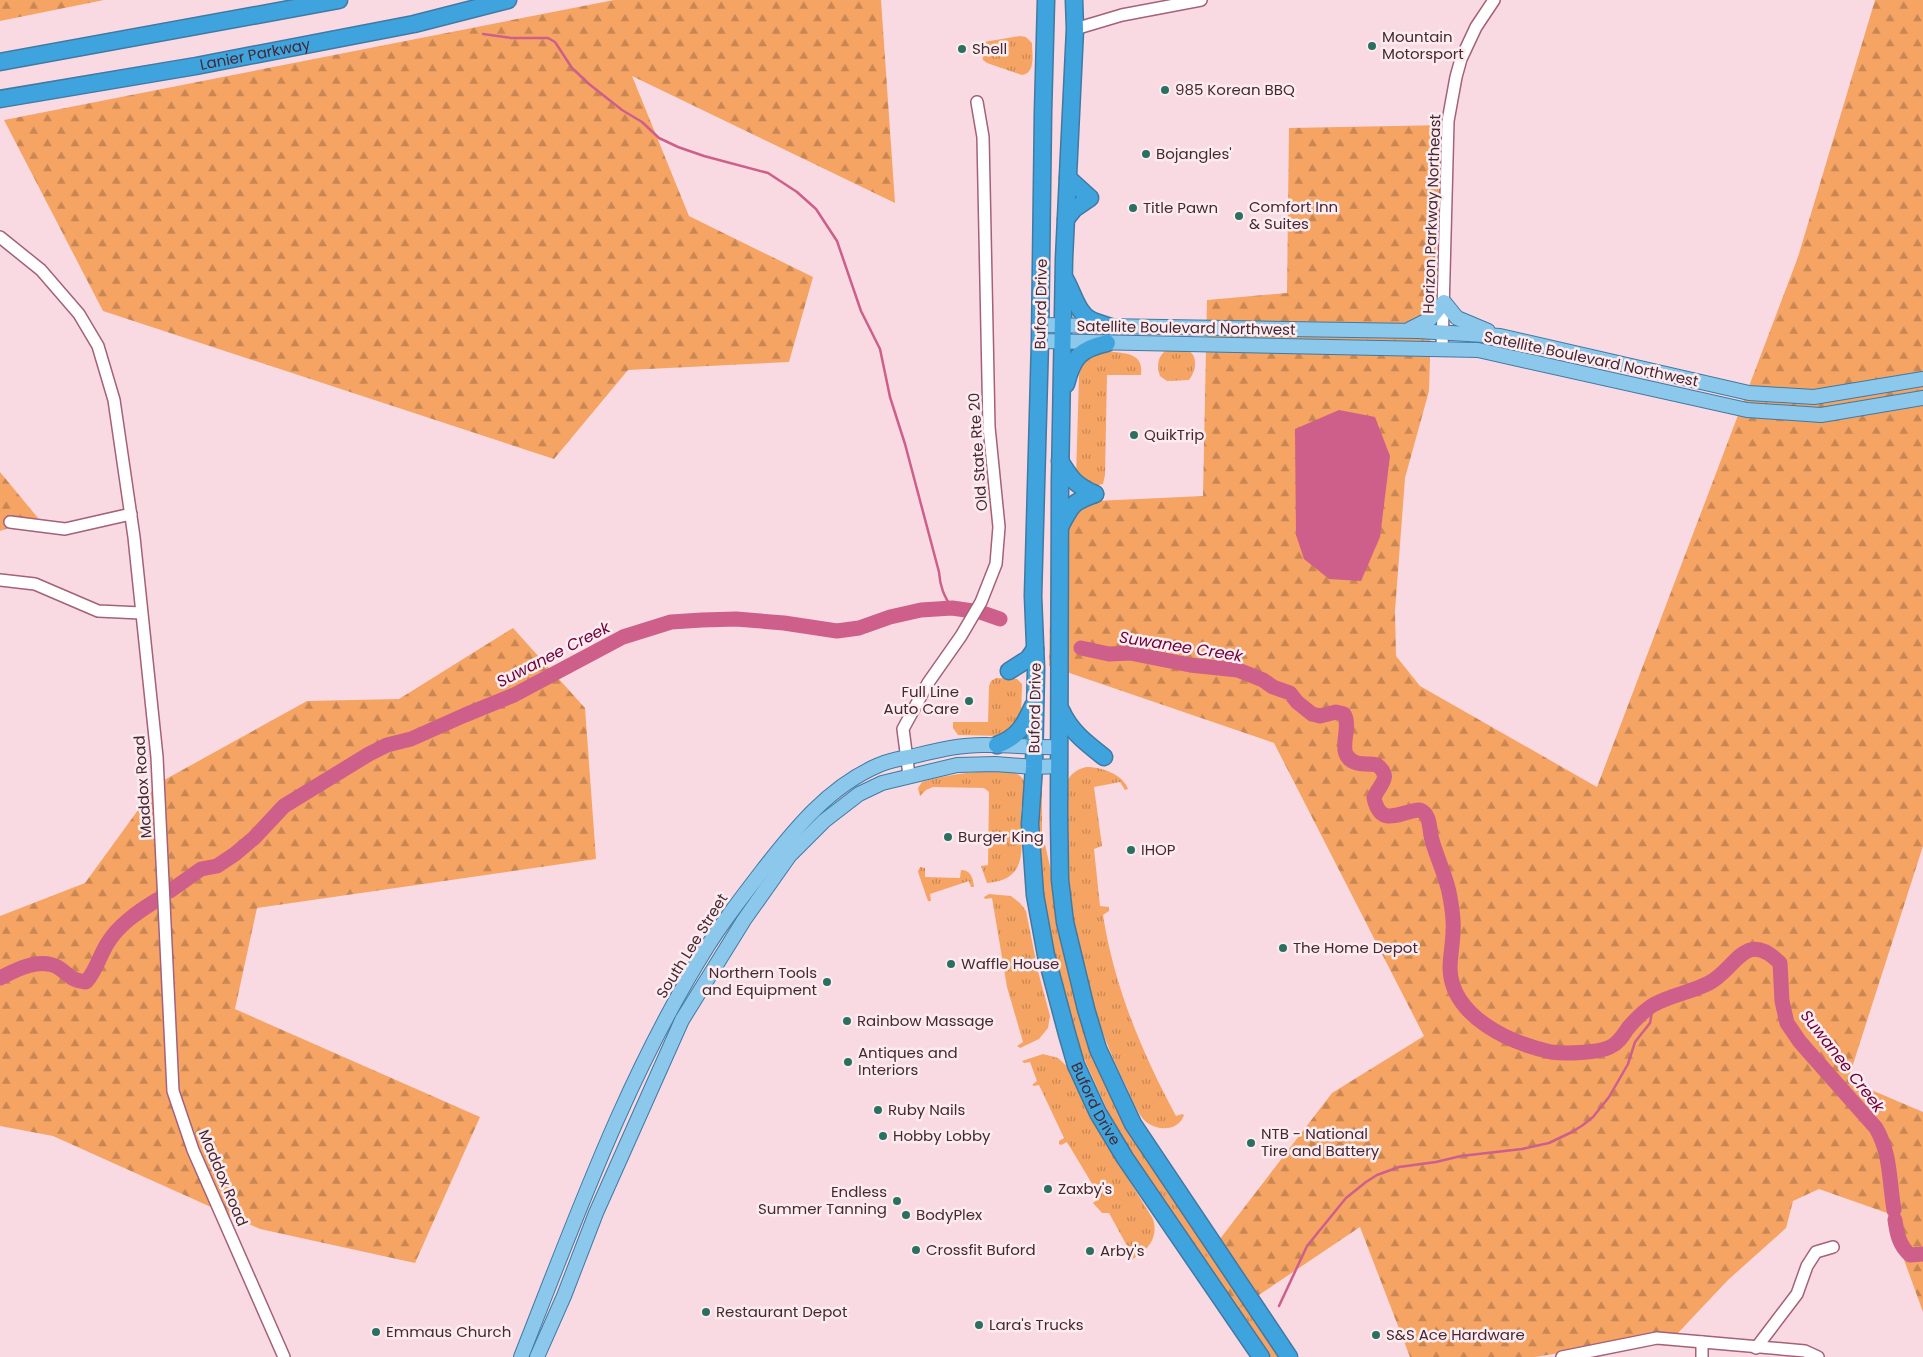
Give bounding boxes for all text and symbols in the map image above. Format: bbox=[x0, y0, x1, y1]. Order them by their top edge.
place label: Mountain Motorsport bbox=[1382, 26, 1464, 64]
street label: Lanier Parkway bbox=[198, 33, 313, 75]
place label: Shell bbox=[972, 38, 1007, 59]
marker: Mountain Motorsport bbox=[1366, 40, 1378, 52]
marker: Shell bbox=[956, 43, 968, 55]
place label: 985 Korean BBQ bbox=[1175, 79, 1295, 100]
marker: 985 Korean BBQ bbox=[1159, 84, 1171, 96]
street label: Horizon Parkway Northeast bbox=[1418, 114, 1445, 314]
place label: Bojangles' bbox=[1156, 143, 1232, 164]
marker: Bojangles' bbox=[1140, 148, 1152, 160]
place label: Comfort Inn & Suites bbox=[1249, 196, 1338, 234]
place label: Title Pawn bbox=[1143, 197, 1218, 218]
marker: Title Pawn bbox=[1127, 202, 1139, 214]
marker: Comfort Inn & Suites bbox=[1233, 210, 1245, 222]
street label: Buford Drive bbox=[1029, 258, 1052, 350]
street label: Satellite Boulevard Northwest bbox=[1076, 315, 1296, 340]
street label: Satellite Boulevard Northwest bbox=[1482, 325, 1700, 392]
street label: Old State Rte 20 bbox=[963, 392, 992, 512]
place label: QuikTrip bbox=[1144, 424, 1204, 445]
marker: QuikTrip bbox=[1128, 429, 1140, 441]
water label: Suwanee Creek bbox=[492, 616, 615, 693]
water label: Suwanee Creek bbox=[1118, 625, 1245, 668]
street label: Buford Drive bbox=[1023, 662, 1046, 754]
place label: Full Line Auto Care bbox=[884, 681, 959, 719]
marker: Full Line Auto Care bbox=[963, 695, 975, 707]
street label: Maddox Road bbox=[128, 735, 157, 839]
place label: Burger King bbox=[958, 826, 1044, 847]
marker: Burger King bbox=[942, 831, 954, 843]
place label: IHOP bbox=[1141, 839, 1176, 860]
marker: IHOP bbox=[1125, 844, 1137, 856]
street label: South Lee Street bbox=[651, 889, 732, 1002]
place label: The Home Depot bbox=[1293, 937, 1418, 958]
marker: The Home Depot bbox=[1277, 942, 1289, 954]
place label: Waffle House bbox=[961, 953, 1059, 974]
marker: Waffle House bbox=[945, 958, 957, 970]
place label: Northern Tools and Equipment bbox=[702, 962, 817, 1000]
marker: Northern Tools and Equipment bbox=[821, 976, 833, 988]
water label: Suwanee Creek bbox=[1795, 1005, 1891, 1118]
place label: Rainbow Massage bbox=[857, 1010, 994, 1031]
marker: Rainbow Massage bbox=[841, 1015, 853, 1027]
place label: Antiques and Interiors bbox=[858, 1042, 958, 1080]
marker: Antiques and Interiors bbox=[842, 1056, 854, 1068]
street label: Buford Drive bbox=[1066, 1059, 1126, 1149]
place label: Ruby Nails bbox=[888, 1099, 965, 1120]
marker: Ruby Nails bbox=[872, 1104, 884, 1116]
place label: NTB - National Tire and Battery bbox=[1261, 1123, 1380, 1161]
place label: Hobby Lobby bbox=[893, 1125, 991, 1146]
street label: Maddox Road bbox=[194, 1126, 253, 1229]
marker: Hobby Lobby bbox=[877, 1130, 889, 1142]
marker: NTB - National Tire and Battery bbox=[1245, 1137, 1257, 1149]
place label: Zaxby's bbox=[1058, 1178, 1112, 1199]
place label: Endless Summer Tanning bbox=[758, 1181, 887, 1219]
marker: Zaxby's bbox=[1042, 1183, 1054, 1195]
marker: Endless Summer Tanning bbox=[891, 1195, 903, 1207]
place label: BodyPlex bbox=[916, 1204, 982, 1225]
marker: BodyPlex bbox=[900, 1209, 912, 1221]
place label: Crossfit Buford bbox=[926, 1239, 1036, 1260]
place label: Arby's bbox=[1100, 1240, 1145, 1261]
marker: Crossfit Buford bbox=[910, 1244, 922, 1256]
marker: Arby's bbox=[1084, 1245, 1096, 1257]
place label: Restaurant Depot bbox=[716, 1301, 847, 1322]
marker: Restaurant Depot bbox=[700, 1306, 712, 1318]
place label: Lara's Trucks bbox=[989, 1314, 1084, 1335]
marker: Lara's Trucks bbox=[973, 1319, 985, 1331]
place label: Emmaus Church bbox=[386, 1321, 511, 1342]
place label: S&S Ace Hardware bbox=[1386, 1324, 1525, 1345]
marker: Emmaus Church bbox=[370, 1326, 382, 1338]
marker: S&S Ace Hardware bbox=[1370, 1329, 1382, 1341]

